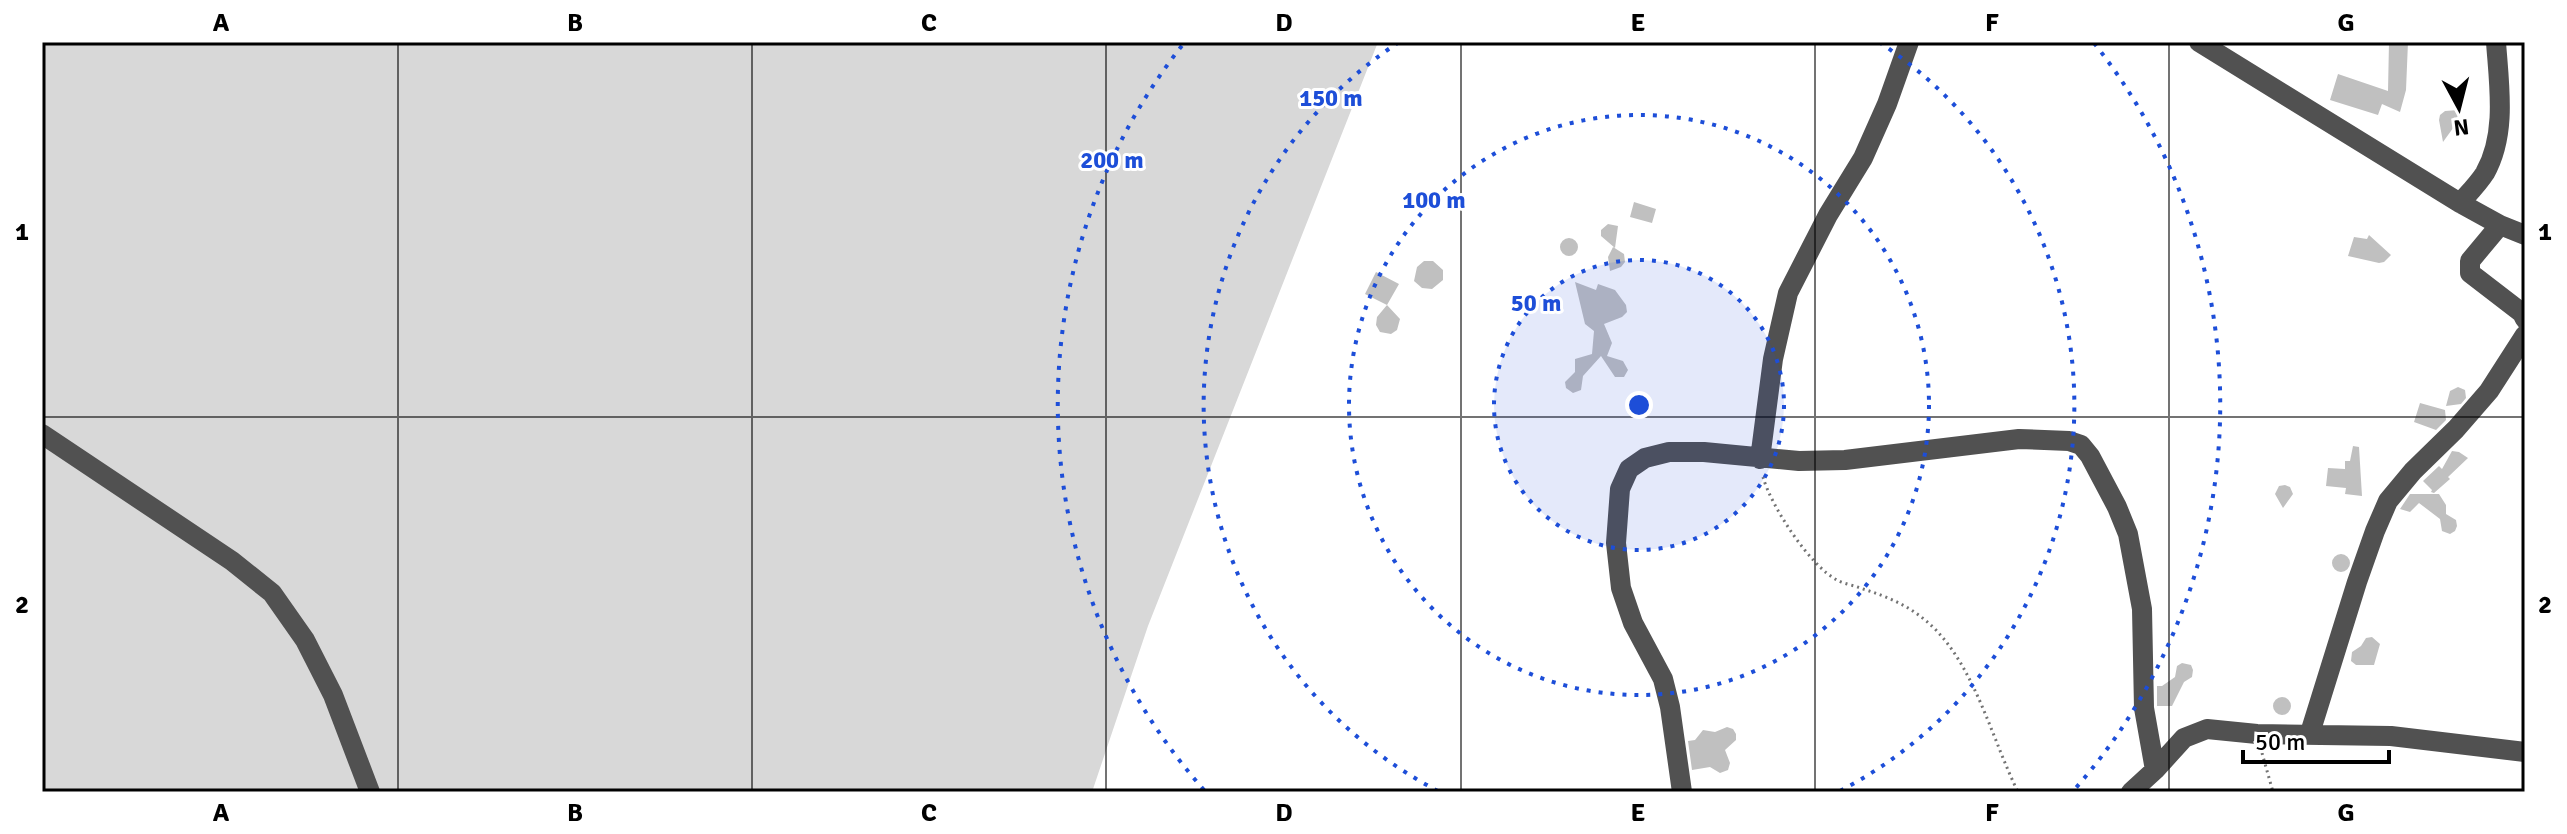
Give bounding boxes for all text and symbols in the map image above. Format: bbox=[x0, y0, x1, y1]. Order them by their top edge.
text: A bbox=[213, 7, 230, 39]
text: B bbox=[567, 7, 583, 39]
text: C bbox=[921, 7, 937, 39]
text: D bbox=[1275, 7, 1293, 39]
text: E bbox=[1631, 7, 1645, 39]
text: F bbox=[1985, 7, 1999, 39]
text: G bbox=[2337, 7, 2355, 39]
north arrow bbox=[2419, 68, 2499, 148]
text: 150 m bbox=[1299, 83, 1363, 113]
text: N bbox=[2452, 113, 2471, 142]
text: 200 m bbox=[1080, 145, 1144, 175]
text: 100 m bbox=[1402, 185, 1466, 215]
text: 1 bbox=[15, 216, 29, 248]
text: 1 bbox=[2538, 216, 2552, 248]
text: 50 m bbox=[1511, 288, 1561, 318]
centre of rings bbox=[1625, 391, 1653, 419]
text: 2 bbox=[15, 589, 29, 621]
text: 2 bbox=[2538, 589, 2552, 621]
scale bar bbox=[2243, 714, 2389, 764]
text: 50 m bbox=[2255, 727, 2305, 757]
text: A bbox=[213, 797, 230, 829]
text: B bbox=[567, 797, 583, 829]
text: C bbox=[921, 797, 937, 829]
text: D bbox=[1275, 797, 1293, 829]
text: E bbox=[1631, 797, 1645, 829]
text: F bbox=[1985, 797, 1999, 829]
text: G bbox=[2337, 797, 2355, 829]

